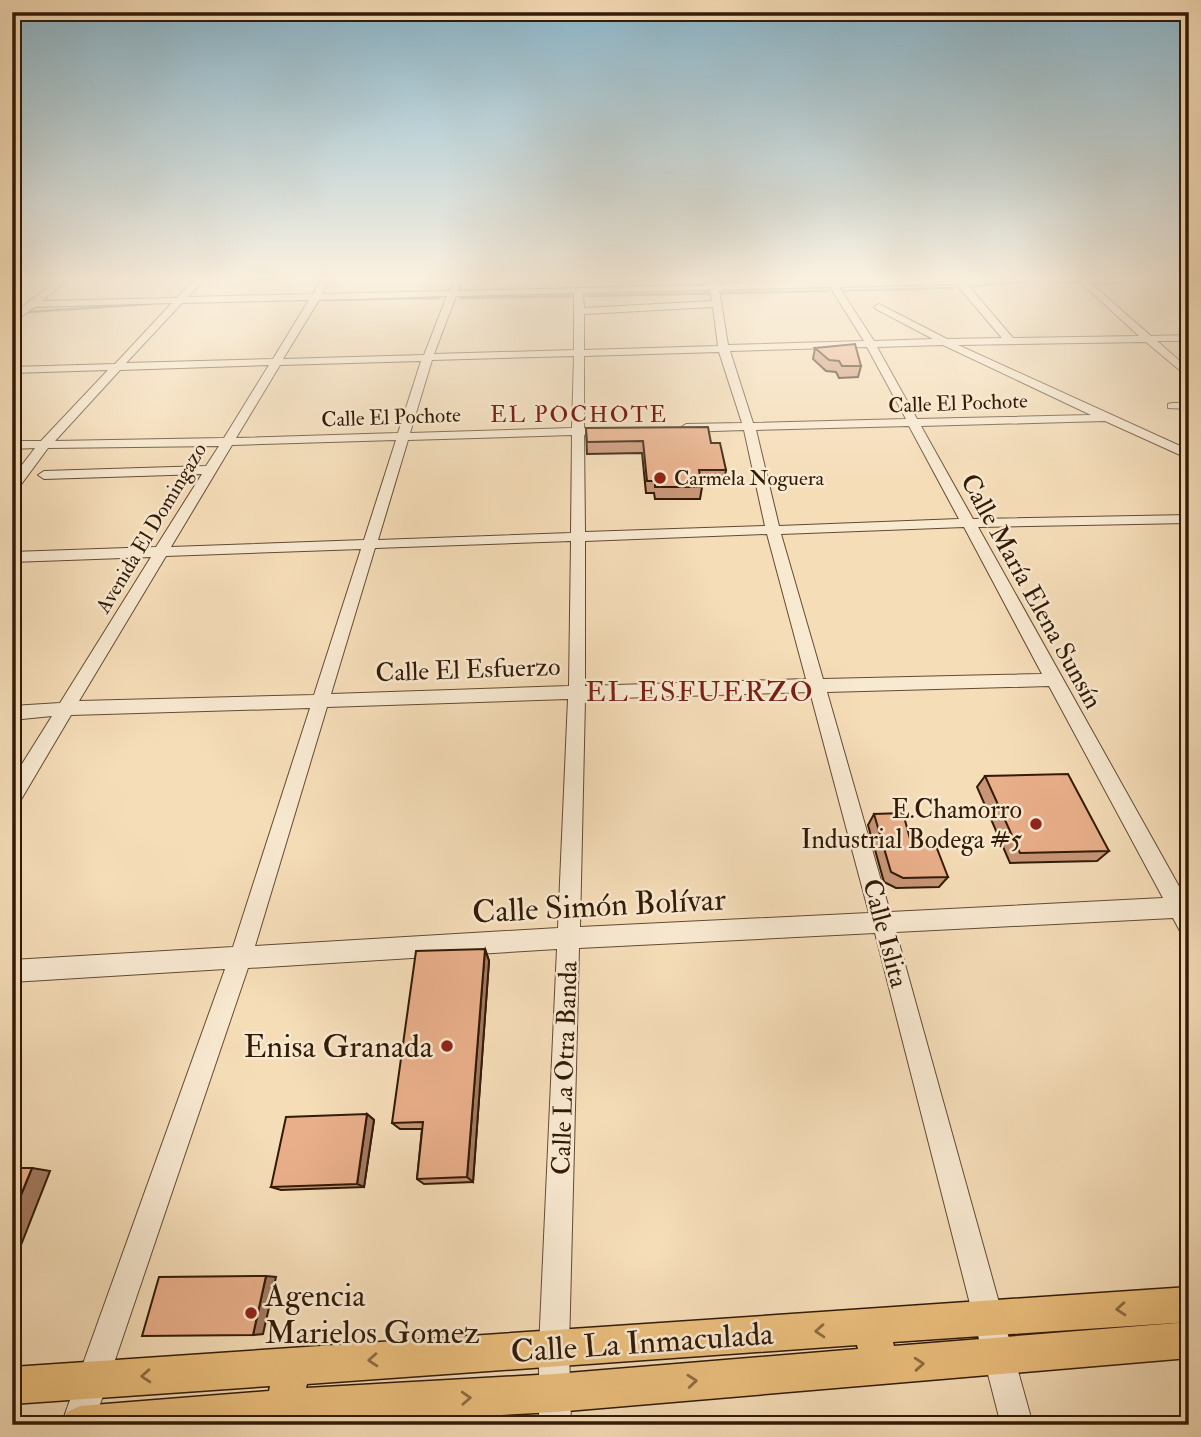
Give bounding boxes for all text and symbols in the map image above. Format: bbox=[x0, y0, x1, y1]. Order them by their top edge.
street label: Calle El Pochote bbox=[888, 388, 1029, 419]
district label: EL POCHOTE bbox=[490, 400, 668, 429]
street label: Calle El Pochote bbox=[321, 402, 462, 433]
street label: Avenida El Domingazo bbox=[89, 438, 213, 619]
place label: Carmela Noguera bbox=[674, 465, 825, 492]
street label: Calle María Elena Sunsín bbox=[953, 468, 1109, 715]
marker: Carmela Noguera bbox=[652, 470, 668, 486]
street label: Calle El Esfuerzo bbox=[375, 651, 561, 689]
district label: EL ESFUERZO bbox=[585, 675, 815, 710]
place label: E.Chamorro Industrial Bodega #5 bbox=[801, 794, 1023, 856]
marker: E.Chamorro Industrial Bodega #5 bbox=[1028, 816, 1044, 832]
street label: Calle Islita bbox=[855, 875, 915, 991]
street label: Calle Simón Bolívar bbox=[471, 879, 727, 933]
street label: Calle La Otra Banda bbox=[545, 960, 585, 1176]
place label: Enisa Granada bbox=[244, 1027, 434, 1067]
marker: Enisa Granada bbox=[439, 1038, 455, 1054]
place label: Agencia Marielos Gomez bbox=[264, 1276, 480, 1353]
one-way arrow bbox=[1115, 1301, 1126, 1316]
marker: Agencia Marielos Gomez bbox=[243, 1305, 259, 1321]
street label: Calle La Inmaculada bbox=[509, 1314, 776, 1372]
one-way arrow bbox=[815, 1323, 826, 1338]
one-way arrow bbox=[368, 1352, 379, 1367]
one-way arrow bbox=[914, 1356, 925, 1371]
one-way arrow bbox=[141, 1368, 152, 1383]
one-way arrow bbox=[687, 1374, 698, 1389]
one-way arrow bbox=[460, 1391, 471, 1406]

